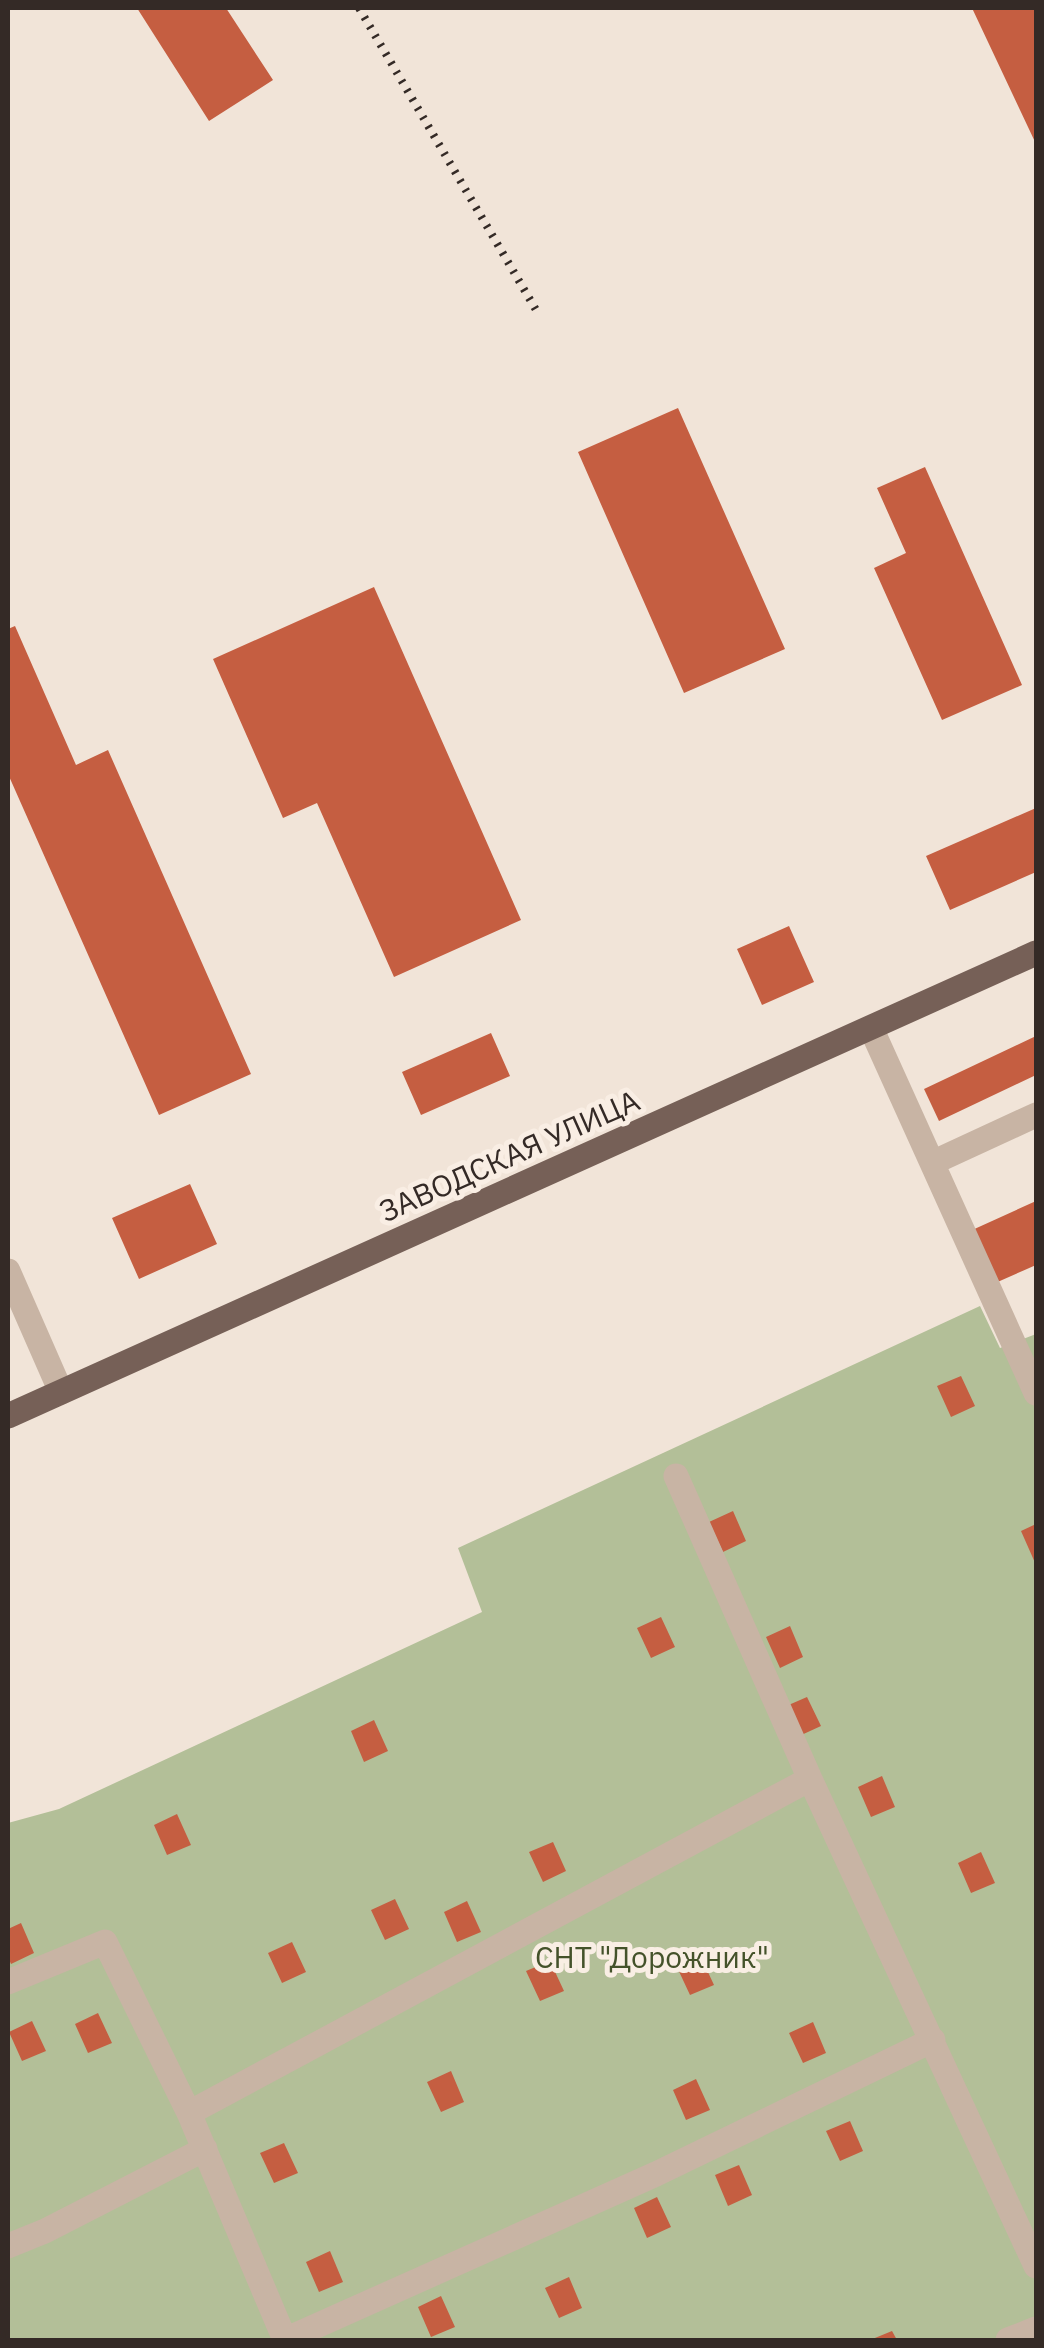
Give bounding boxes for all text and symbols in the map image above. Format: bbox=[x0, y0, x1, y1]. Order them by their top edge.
street label: ЗАВОДСКАЯ УЛИЦА bbox=[373, 1080, 645, 1230]
park label: СНТ "Дорожник" bbox=[535, 1937, 769, 1976]

